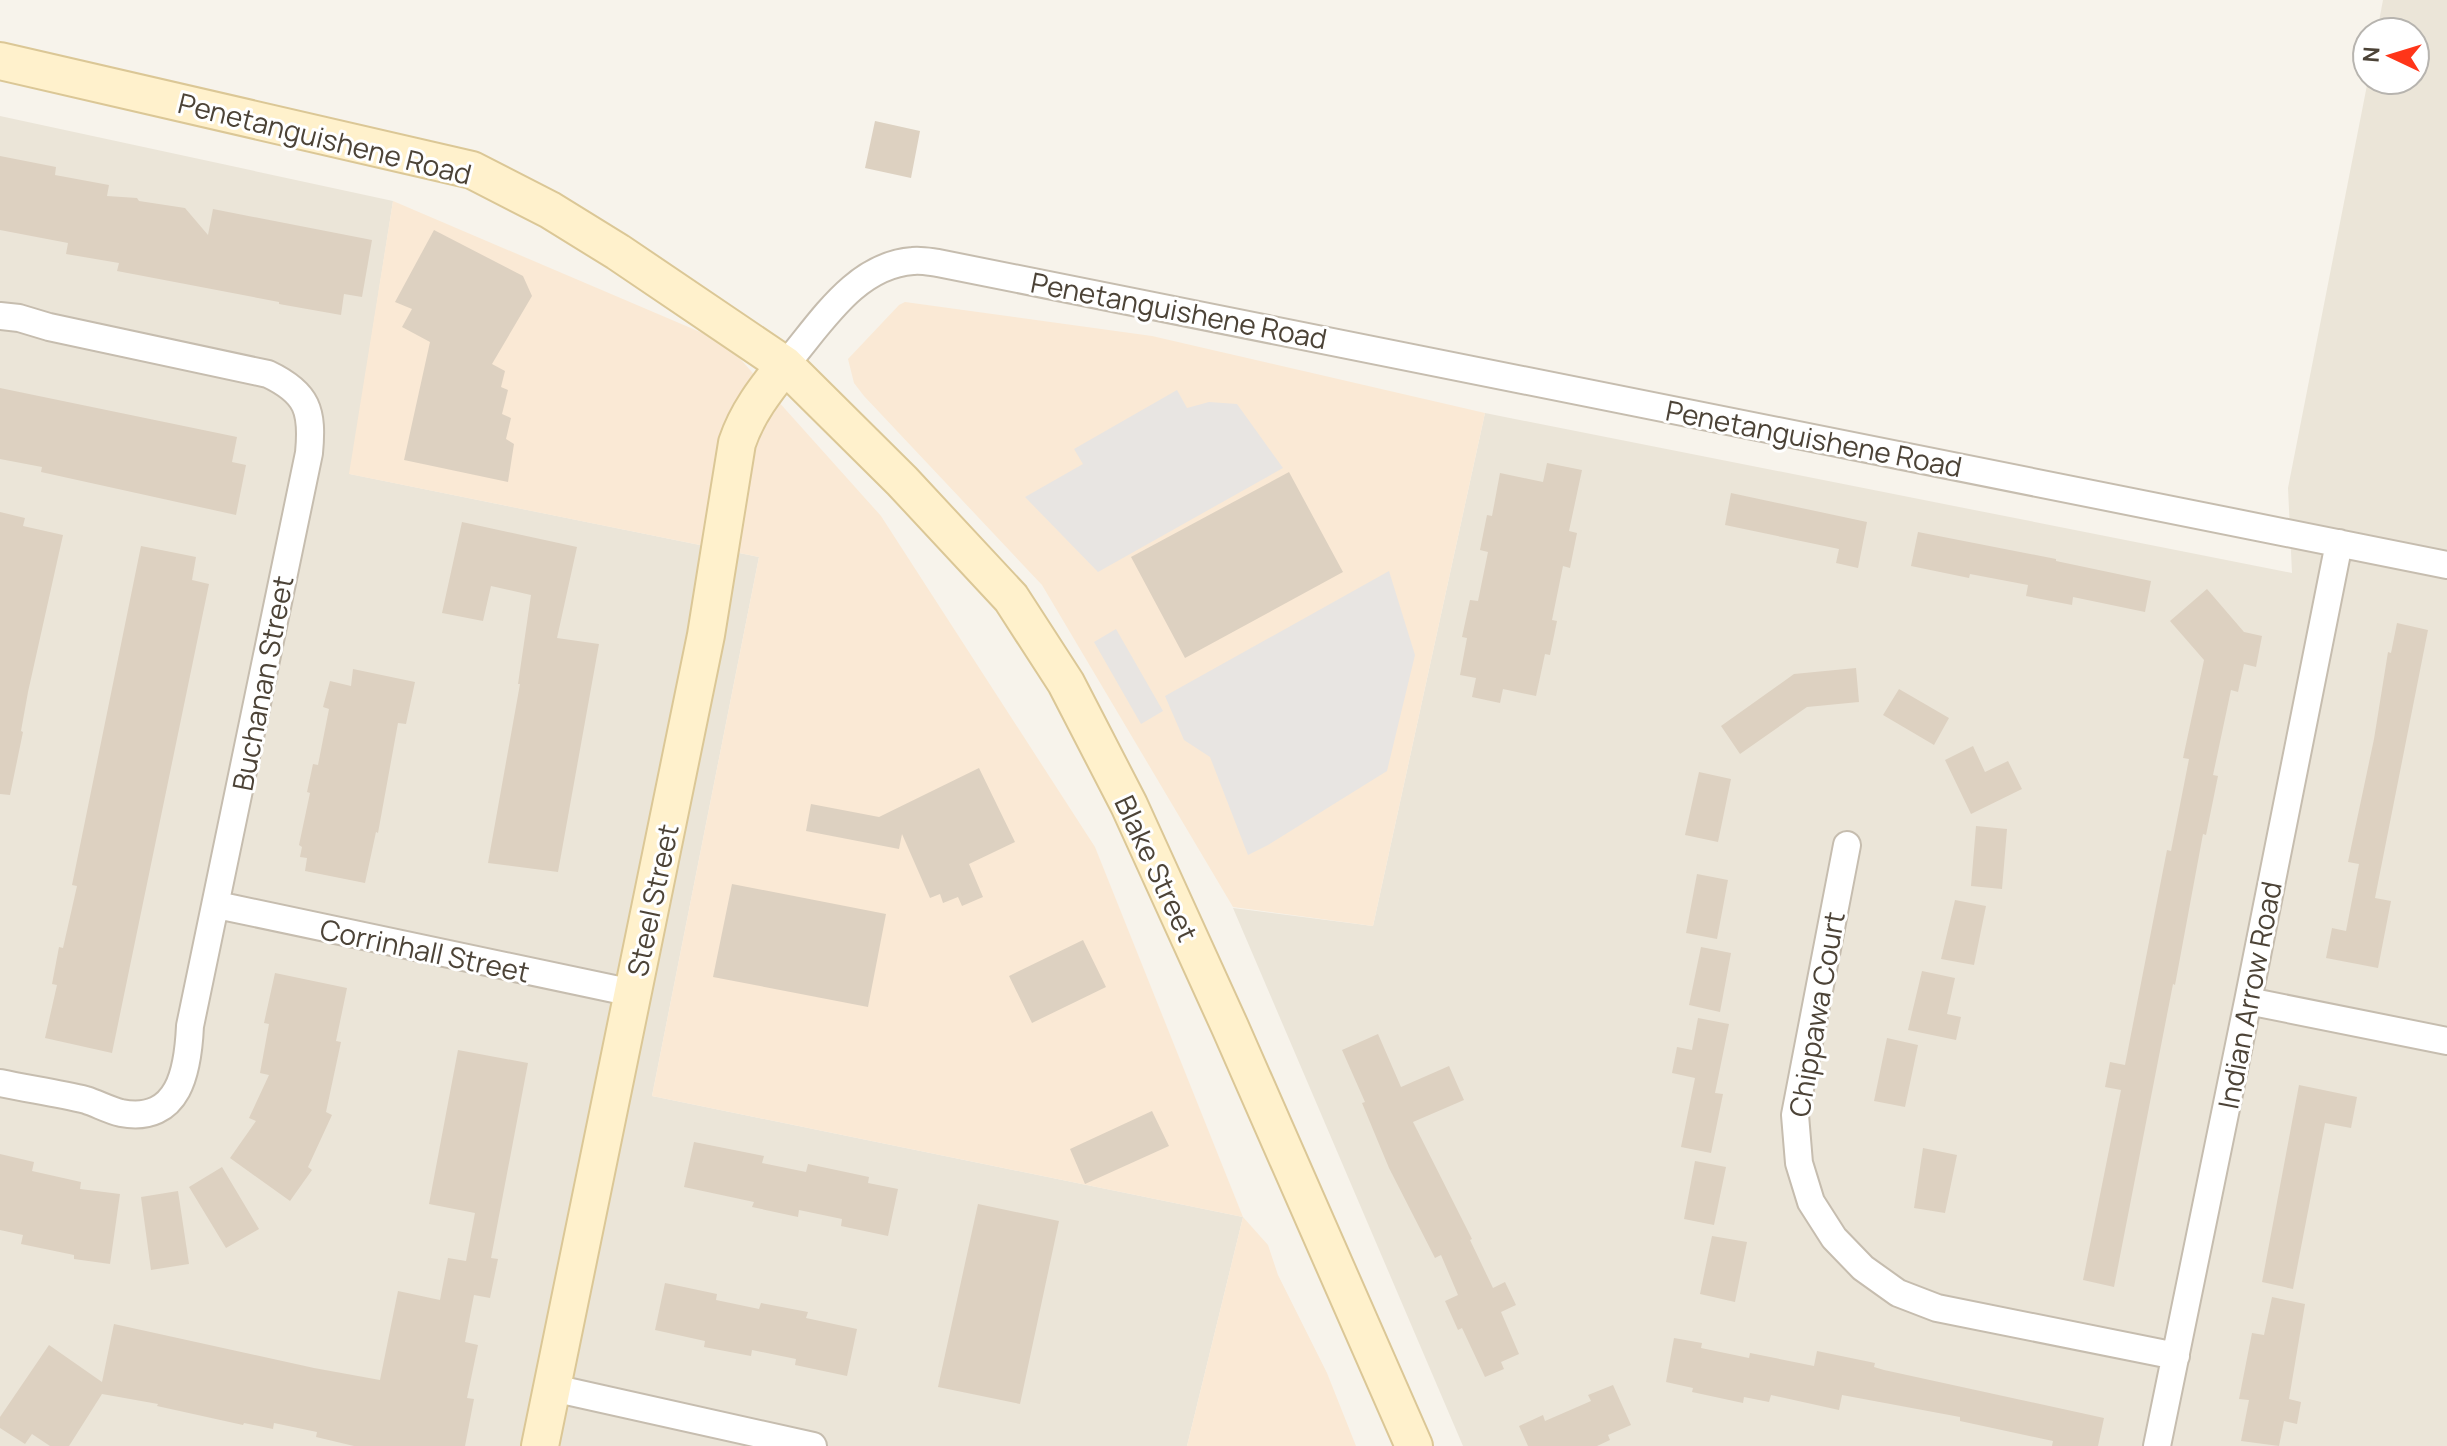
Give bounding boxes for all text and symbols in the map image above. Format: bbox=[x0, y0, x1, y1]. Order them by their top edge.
north arrow bbox=[2351, 16, 2431, 96]
text: N bbox=[2356, 46, 2387, 64]
street label: Penetanguishene Road bbox=[174, 83, 476, 193]
street label: Penetanguishene Road bbox=[1028, 263, 1330, 357]
street label: Penetanguishene Road bbox=[1663, 391, 1965, 485]
street label: Buchanan Street bbox=[223, 572, 301, 794]
street label: Blake Street bbox=[1107, 789, 1207, 947]
street label: Steel Street bbox=[617, 820, 687, 980]
street label: Indian Arrow Road bbox=[2208, 878, 2290, 1112]
street label: Chippawa Court bbox=[1779, 908, 1853, 1120]
street label: Corrinhall Street bbox=[317, 909, 533, 991]

